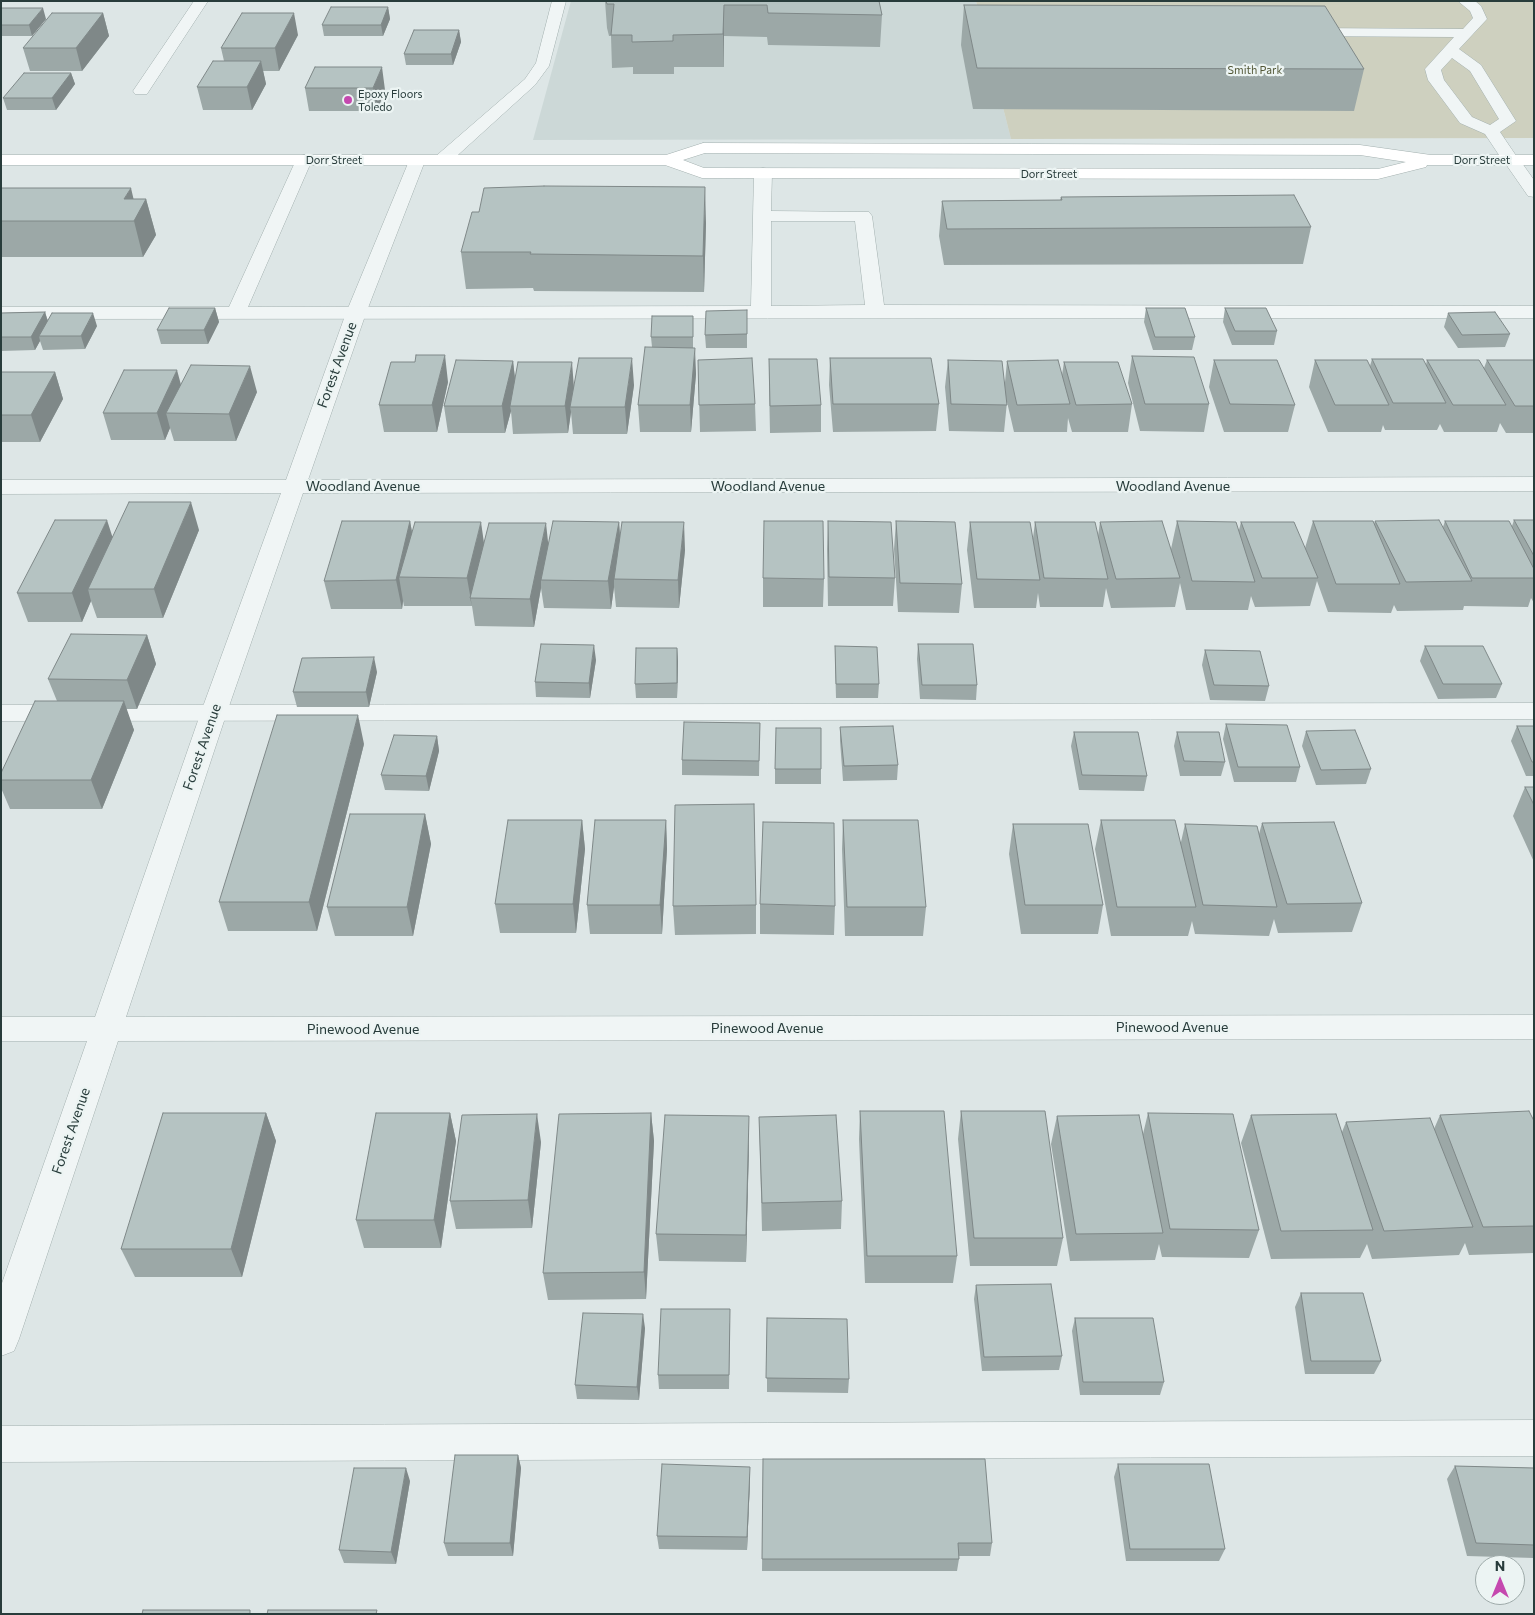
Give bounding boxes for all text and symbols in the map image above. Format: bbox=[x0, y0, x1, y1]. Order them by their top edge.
park label: Smith Park bbox=[1228, 63, 1282, 77]
place label: Epoxy Floors Toledo bbox=[358, 87, 422, 113]
marker: Epoxy Floors Toledo bbox=[342, 94, 354, 106]
street label: Dorr Street bbox=[306, 153, 362, 167]
street label: Dorr Street bbox=[1454, 153, 1510, 167]
street label: Dorr Street bbox=[1021, 167, 1077, 181]
street label: Forest Avenue bbox=[314, 320, 360, 410]
street label: Woodland Avenue bbox=[306, 478, 420, 494]
street label: Woodland Avenue bbox=[711, 478, 825, 494]
street label: Woodland Avenue bbox=[1116, 478, 1230, 494]
street label: Forest Avenue bbox=[179, 702, 225, 792]
street label: Pinewood Avenue bbox=[1116, 1019, 1228, 1035]
street label: Pinewood Avenue bbox=[711, 1020, 823, 1036]
street label: Pinewood Avenue bbox=[307, 1021, 419, 1037]
street label: Forest Avenue bbox=[48, 1086, 94, 1176]
north arrow bbox=[1475, 1555, 1525, 1605]
text: N bbox=[1495, 1557, 1505, 1574]

